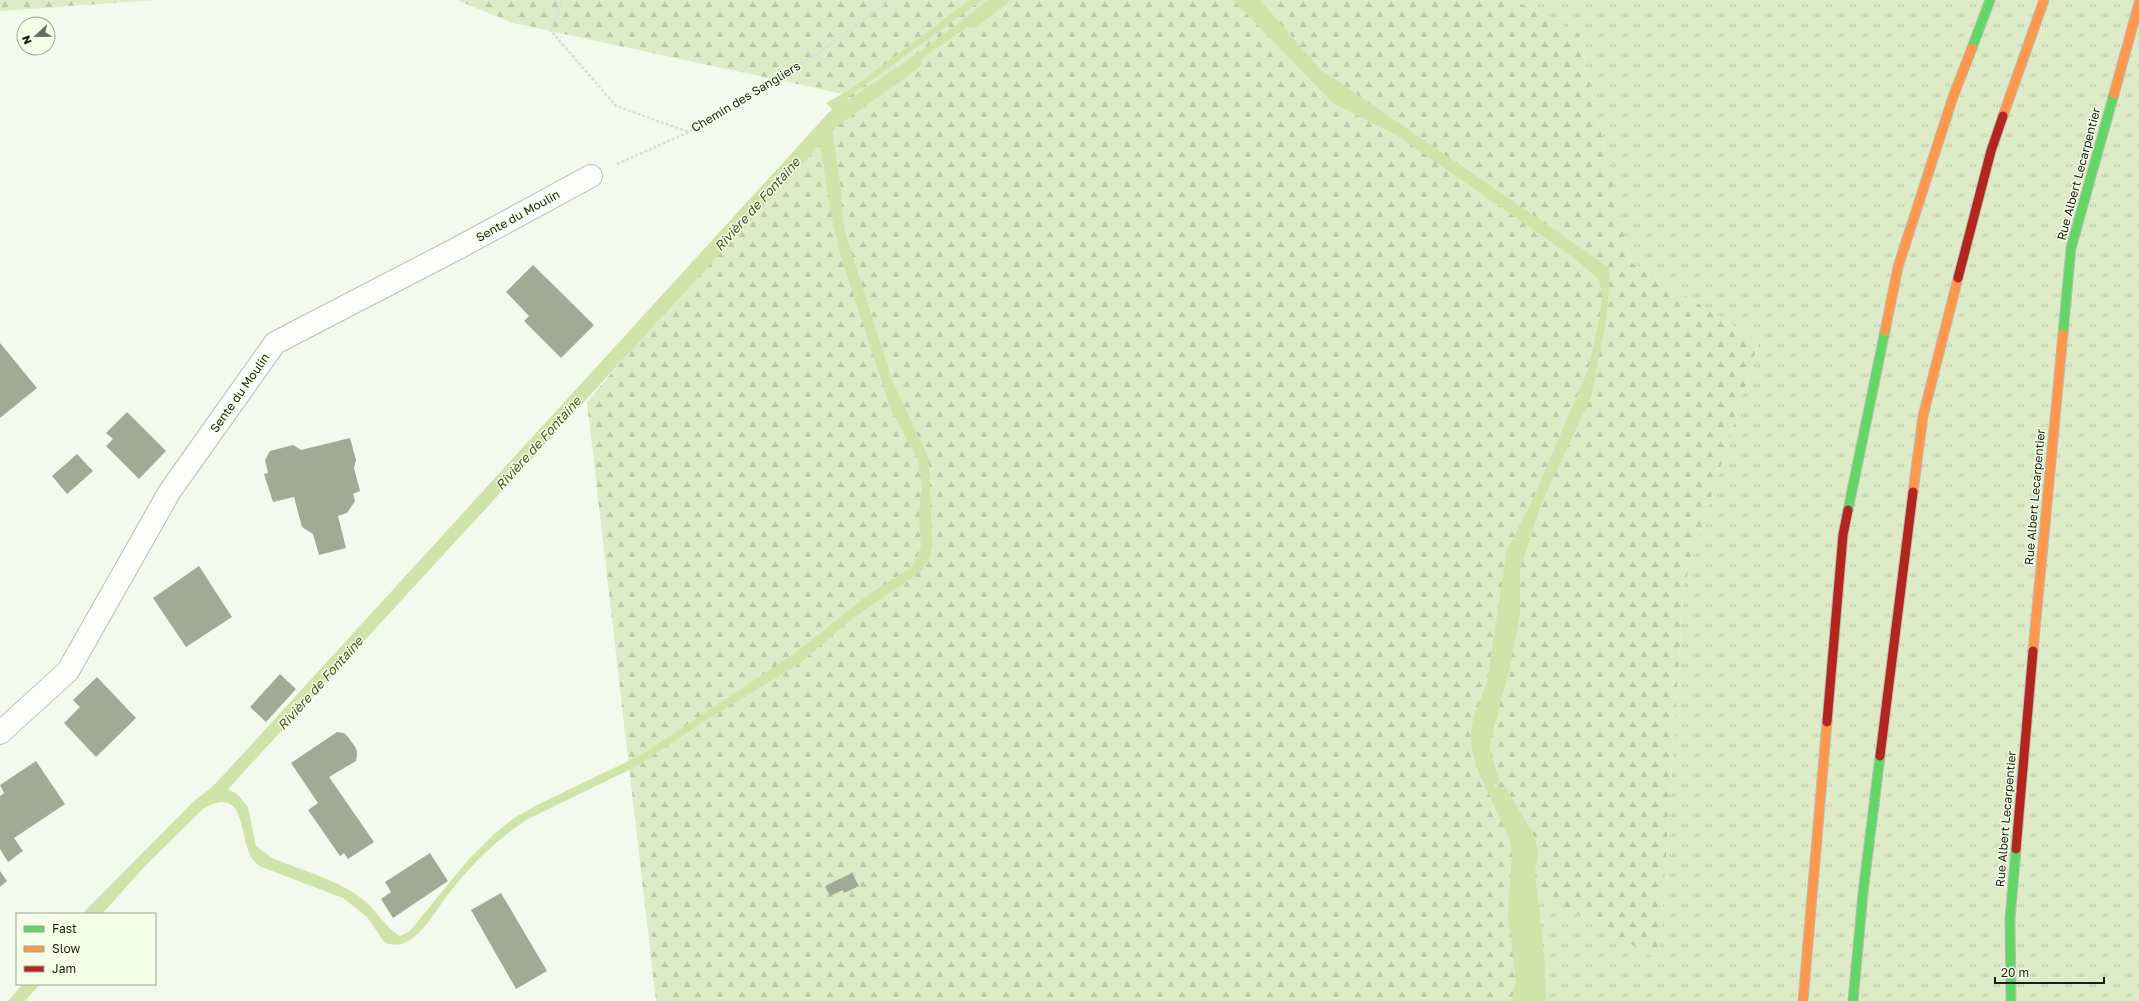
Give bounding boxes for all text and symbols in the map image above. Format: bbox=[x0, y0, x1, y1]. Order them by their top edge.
north arrow bbox=[16, 16, 56, 56]
text: N bbox=[19, 34, 34, 46]
street label: Chemin des Sangliers bbox=[688, 58, 803, 135]
street label: Rue Albert Lecarpentier bbox=[2054, 106, 2104, 242]
water label: Rivière de Fontaine bbox=[711, 153, 804, 254]
street label: Sente du Moulin bbox=[473, 186, 562, 245]
street label: Sente du Moulin bbox=[207, 350, 273, 435]
water label: Rivière de Fontaine bbox=[492, 392, 585, 493]
street label: Rue Albert Lecarpentier bbox=[2021, 428, 2048, 566]
water label: Rivière de Fontaine bbox=[274, 632, 367, 733]
street label: Rue Albert Lecarpentier bbox=[1992, 750, 2019, 888]
legend bbox=[16, 913, 156, 985]
text: Fast bbox=[52, 921, 77, 936]
text: Slow bbox=[52, 941, 80, 956]
scale bar bbox=[1995, 959, 2104, 985]
text: Jam bbox=[52, 961, 76, 976]
text: 20 m bbox=[2001, 965, 2029, 980]

